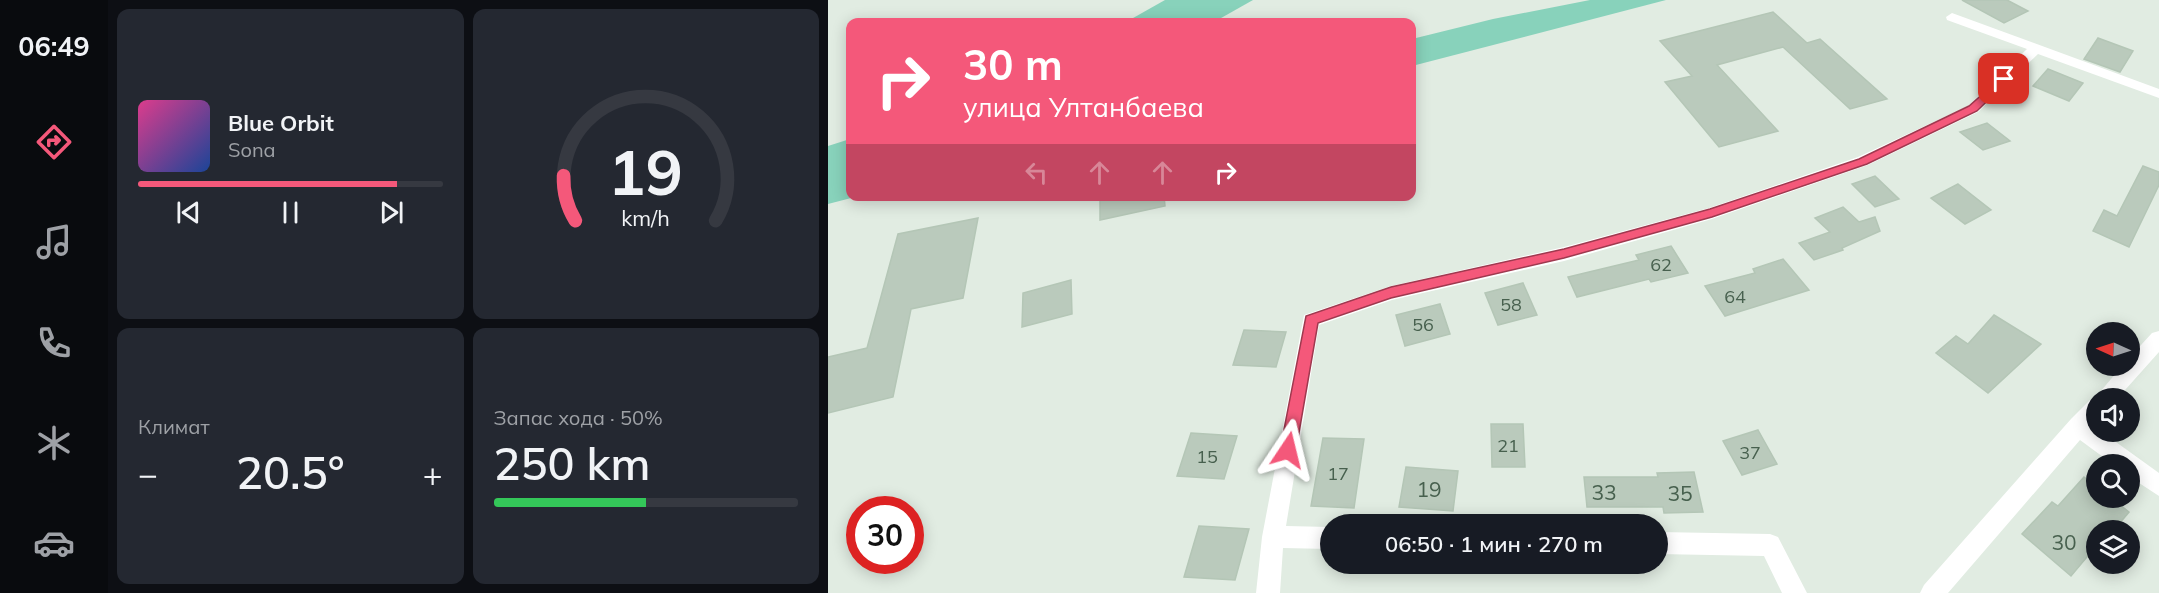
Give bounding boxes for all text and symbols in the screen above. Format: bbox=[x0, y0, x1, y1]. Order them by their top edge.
text: 06:49 bbox=[18, 29, 90, 63]
text: 30 m bbox=[963, 38, 1063, 91]
icon: right bbox=[864, 42, 942, 120]
pin bbox=[1978, 53, 2029, 104]
icon: arrive bbox=[1987, 62, 2020, 95]
text: улица Ултанбаева bbox=[963, 90, 1204, 124]
text: Blue Orbit bbox=[228, 109, 334, 137]
icon: directions bbox=[33, 121, 75, 163]
text: 19 bbox=[608, 132, 683, 211]
text: Sona bbox=[228, 137, 276, 162]
icon: left bbox=[1020, 156, 1053, 189]
icon: ahead bbox=[1083, 156, 1116, 189]
icon: ahead bbox=[1146, 156, 1179, 189]
icon: right bbox=[1209, 156, 1242, 189]
icon: previous bbox=[172, 196, 205, 229]
icon: pause bbox=[274, 196, 307, 229]
icon: next bbox=[375, 196, 408, 229]
text: km/h bbox=[621, 205, 670, 232]
icon: music bbox=[33, 221, 75, 263]
house number: 62 bbox=[1650, 253, 1672, 276]
house number: 64 bbox=[1724, 285, 1746, 308]
house number: 58 bbox=[1500, 293, 1522, 316]
house number: 56 bbox=[1412, 313, 1434, 336]
icon: phone bbox=[33, 322, 75, 364]
north arrow bbox=[2086, 322, 2140, 376]
map controls bbox=[2086, 322, 2140, 574]
button: sound bbox=[2086, 388, 2140, 442]
text: Запас хода · 50% bbox=[494, 405, 663, 430]
text: Климат bbox=[138, 414, 210, 439]
position arrow bbox=[1256, 418, 1320, 482]
icon: climate bbox=[33, 422, 75, 464]
house number: 21 bbox=[1497, 434, 1519, 457]
text: 250 km bbox=[494, 435, 650, 491]
house number: 37 bbox=[1739, 441, 1761, 464]
text: 20.5° bbox=[236, 444, 345, 500]
house number: 15 bbox=[1196, 445, 1218, 468]
text: − bbox=[138, 453, 158, 494]
text: + bbox=[423, 453, 442, 494]
button: search bbox=[2086, 454, 2140, 508]
house number: 17 bbox=[1327, 462, 1349, 485]
house number: 19 bbox=[1416, 476, 1442, 502]
house number: 33 bbox=[1591, 479, 1617, 505]
house number: 35 bbox=[1667, 480, 1693, 506]
speed limit sign: 30 bbox=[846, 496, 924, 574]
button: layers bbox=[2086, 520, 2140, 574]
icon: car bbox=[33, 522, 75, 564]
house number: 30 bbox=[2051, 529, 2077, 555]
text: 06:50 · 1 мин · 270 m bbox=[1385, 530, 1603, 558]

